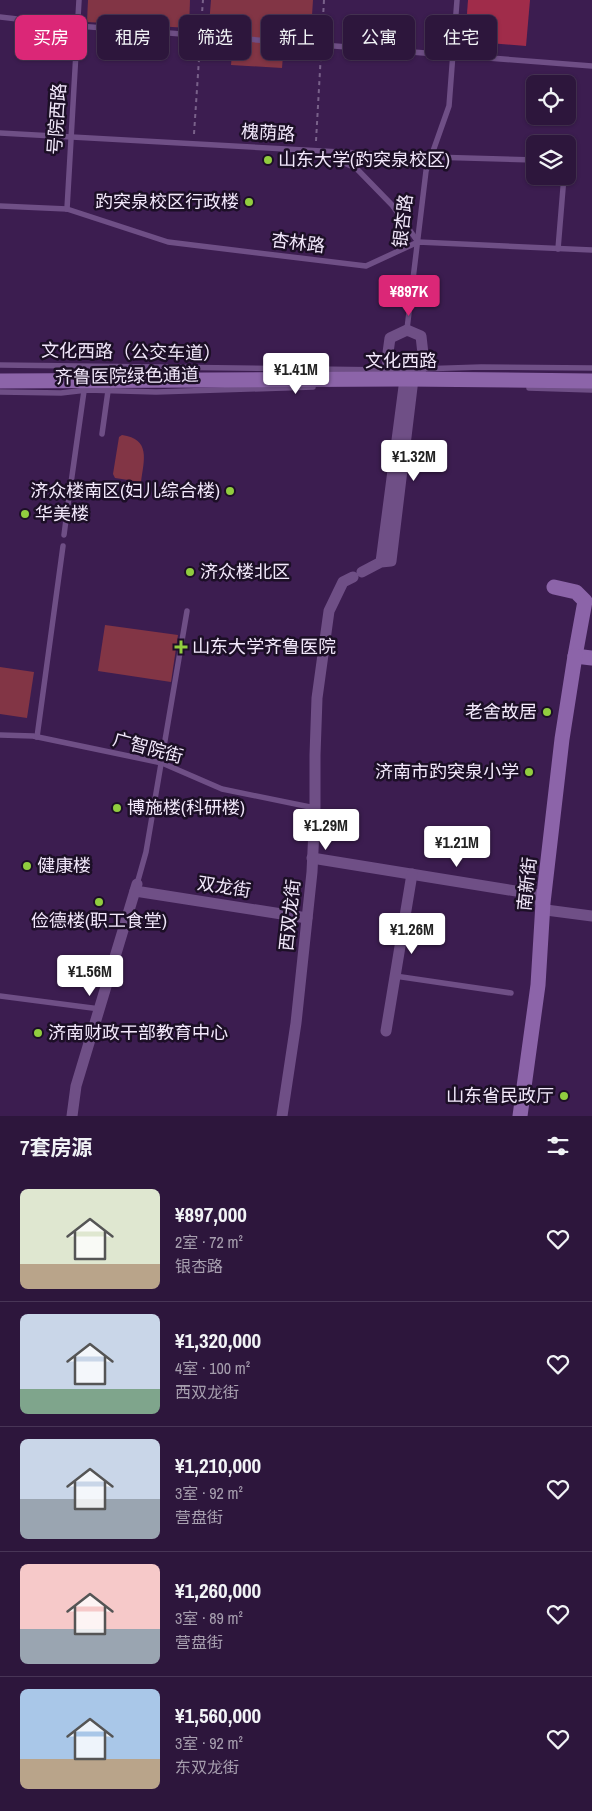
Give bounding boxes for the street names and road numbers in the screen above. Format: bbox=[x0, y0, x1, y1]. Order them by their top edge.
street label: 号院西路 bbox=[42, 82, 71, 156]
street label: 槐荫路 bbox=[240, 119, 296, 146]
street label: 银杏路 bbox=[387, 193, 418, 249]
street label: 杏林路 bbox=[270, 227, 326, 258]
street label: 文化西路（公交车道） bbox=[41, 337, 221, 366]
street label: 文化西路 bbox=[365, 348, 437, 373]
street label: 齐鲁医院绿色通道 bbox=[55, 362, 199, 389]
street label: 广智院街 bbox=[110, 726, 186, 769]
street label: 南新街 bbox=[511, 856, 542, 912]
street label: 双龙街 bbox=[195, 870, 253, 903]
street label: 西双龙街 bbox=[273, 878, 306, 952]

